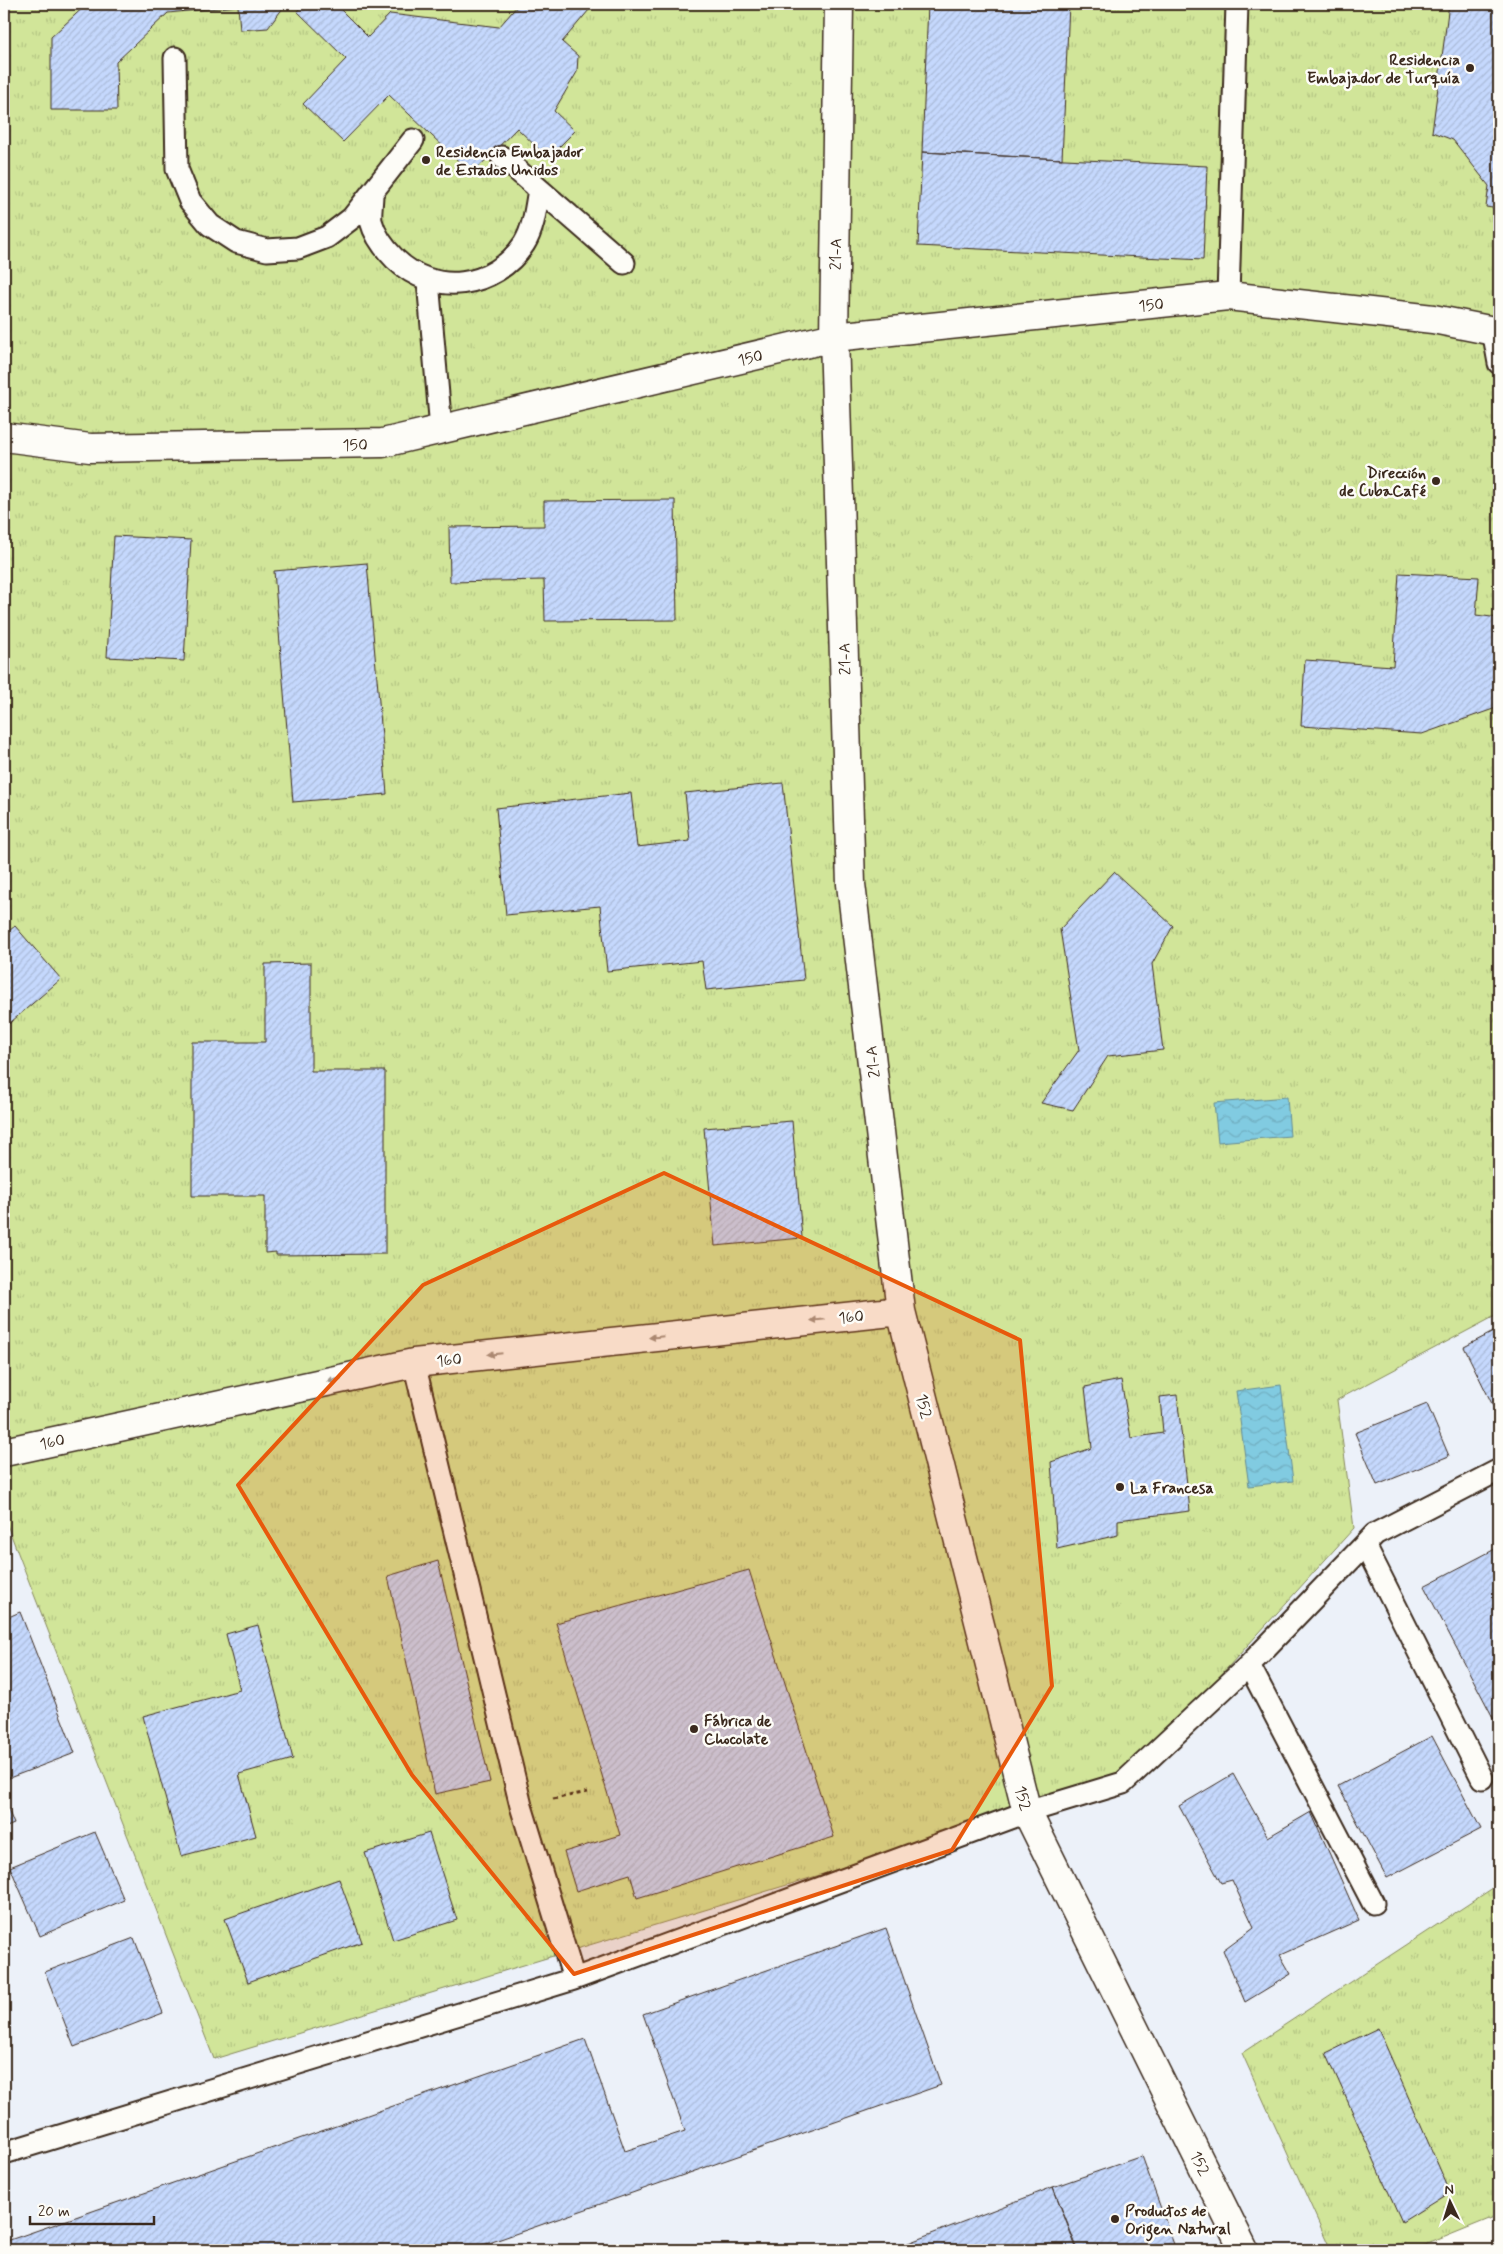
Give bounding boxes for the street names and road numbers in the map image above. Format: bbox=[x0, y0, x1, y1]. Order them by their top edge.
street label: 21-A bbox=[826, 238, 847, 270]
street label: 150 bbox=[1137, 294, 1165, 317]
street label: 150 bbox=[736, 345, 765, 372]
street label: 150 bbox=[342, 435, 368, 456]
street label: 21-A bbox=[834, 642, 857, 675]
street label: 21-A bbox=[861, 1044, 886, 1079]
street label: 160 bbox=[837, 1306, 865, 1329]
street label: 160 bbox=[435, 1349, 463, 1372]
street label: 152 bbox=[910, 1392, 937, 1422]
street label: 160 bbox=[38, 1430, 67, 1455]
street label: 152 bbox=[1009, 1783, 1036, 1814]
street label: 152 bbox=[1185, 2148, 1215, 2180]

